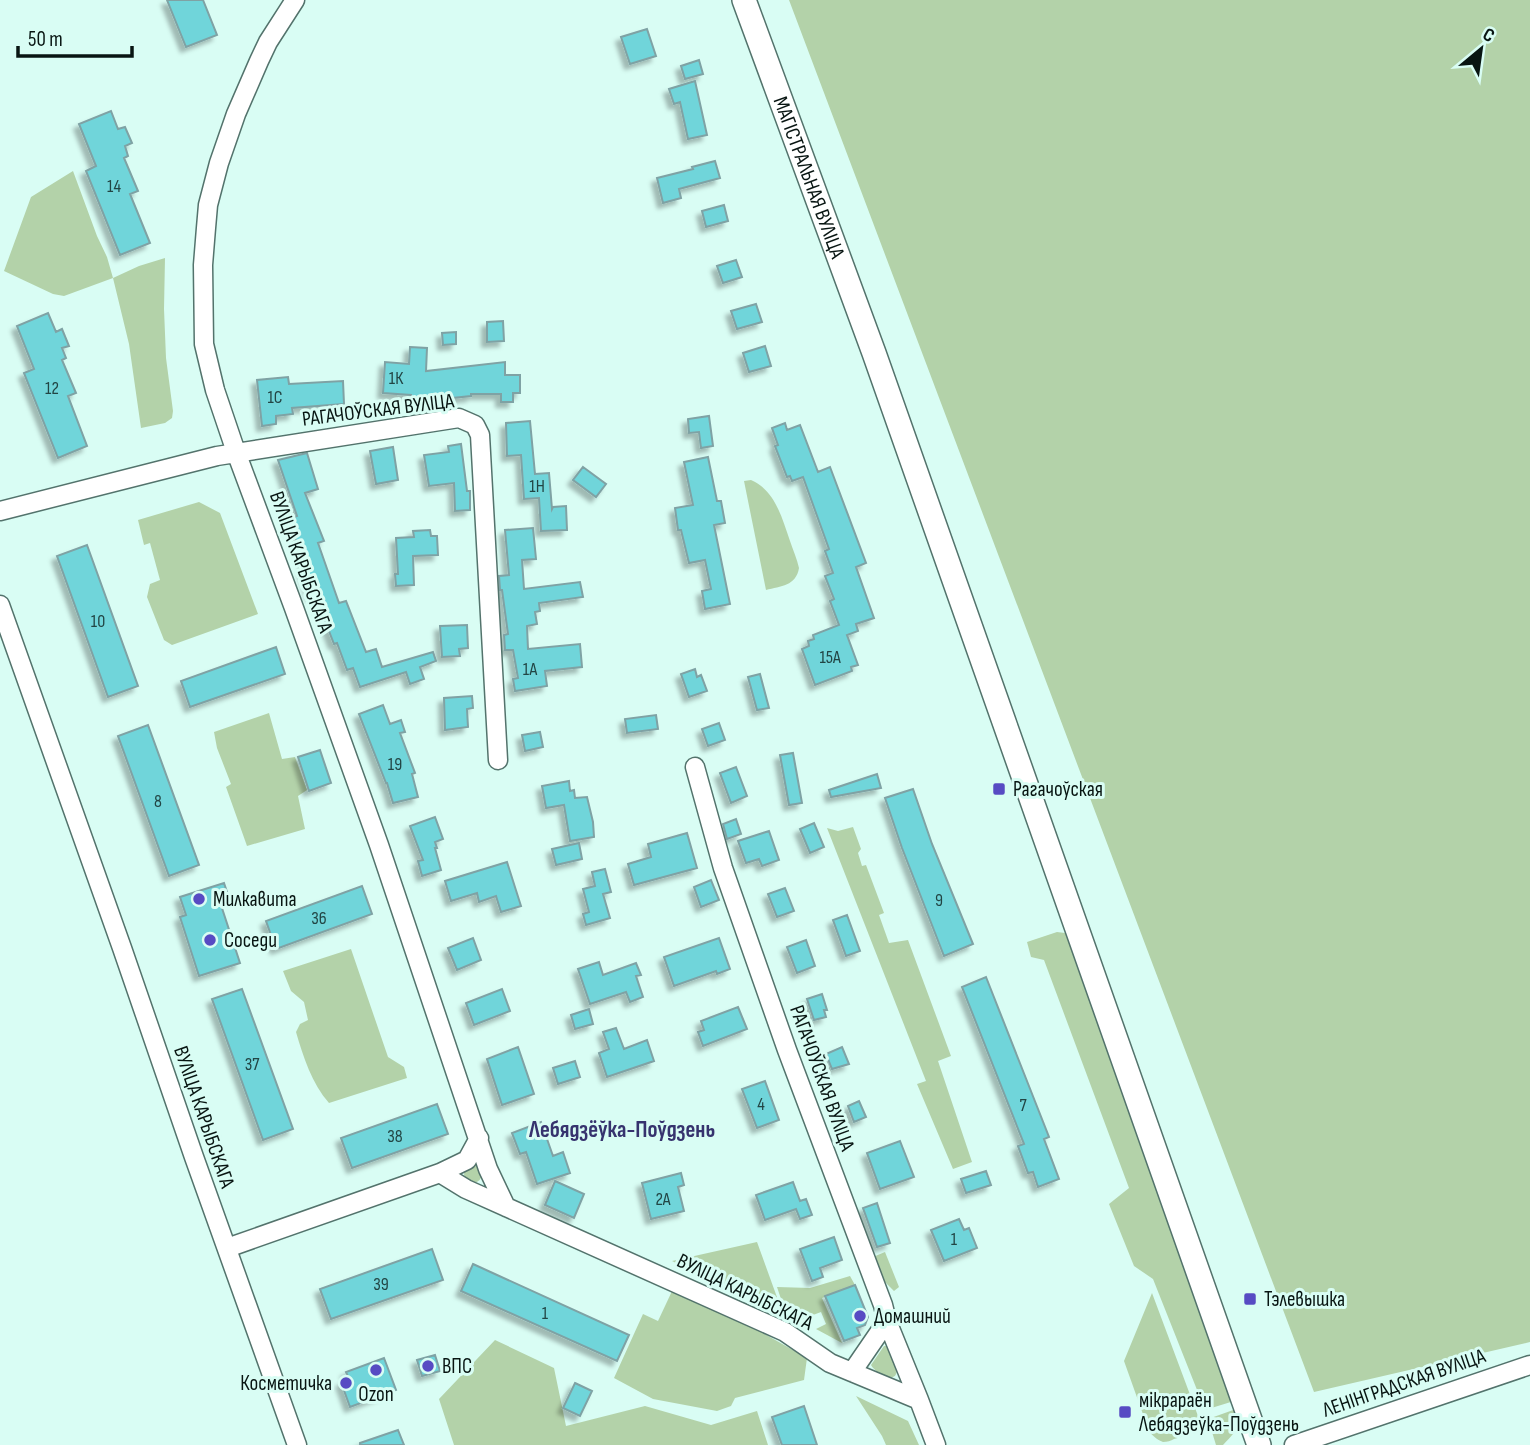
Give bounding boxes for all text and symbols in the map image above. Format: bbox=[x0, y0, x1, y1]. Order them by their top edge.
scale bar bbox=[18, 14, 131, 58]
north arrow bbox=[1446, 14, 1516, 84]
text: С bbox=[1479, 23, 1499, 48]
text: 50 m bbox=[28, 27, 63, 52]
street label: МАГІСТРАЛЬНАЯ ВУЛІЦА bbox=[768, 93, 851, 263]
house number: 14 bbox=[107, 176, 121, 197]
house number: 1К bbox=[389, 368, 404, 389]
house number: 12 bbox=[45, 378, 59, 399]
house number: 1С bbox=[267, 387, 283, 408]
street label: РАГАЧОЎСКАЯ ВУЛІЦА bbox=[301, 388, 456, 432]
house number: 1Н bbox=[529, 476, 545, 497]
street label: ВУЛІЦА КАРЫБСКАГА bbox=[264, 488, 338, 637]
house number: 10 bbox=[91, 611, 105, 632]
house number: 15А bbox=[819, 647, 841, 668]
house number: 1А bbox=[523, 659, 537, 680]
house number: 19 bbox=[388, 754, 402, 775]
place label: Рагачоўская bbox=[1013, 777, 1103, 802]
marker: Рагачоўская bbox=[991, 781, 1007, 797]
house number: 8 bbox=[154, 791, 162, 812]
place label: Милкавита bbox=[213, 887, 297, 912]
house number: 9 bbox=[935, 890, 943, 911]
marker: Милкавита bbox=[191, 891, 207, 907]
house number: 36 bbox=[311, 908, 327, 929]
place label: Соседи bbox=[224, 928, 277, 953]
marker: Соседи bbox=[202, 932, 218, 948]
street label: РАГАЧОЎСКАЯ ВУЛІЦА bbox=[784, 1002, 860, 1155]
street label: ВУЛІЦА КАРЫБСКАГА bbox=[168, 1043, 240, 1192]
house number: 37 bbox=[245, 1054, 260, 1075]
house number: 4 bbox=[757, 1094, 765, 1115]
house number: 7 bbox=[1019, 1095, 1027, 1116]
district label: Лебядзёўка-Поўдзень bbox=[528, 1116, 715, 1144]
house number: 38 bbox=[387, 1126, 403, 1147]
house number: 2А bbox=[655, 1189, 671, 1210]
house number: 1 bbox=[951, 1229, 958, 1250]
street label: ВУЛІЦА КАРЫБСКАГА bbox=[673, 1248, 818, 1336]
house number: 39 bbox=[373, 1274, 389, 1295]
place label: Тэлевышка bbox=[1264, 1287, 1345, 1312]
marker: Тэлевышка bbox=[1242, 1291, 1258, 1307]
house number: 1 bbox=[542, 1303, 549, 1324]
place label: Домашний bbox=[874, 1304, 951, 1329]
marker: Домашний bbox=[852, 1308, 868, 1324]
street label: ЛЕНІНГРАДСКАЯ ВУЛІЦА bbox=[1318, 1343, 1490, 1423]
place label: ВПС bbox=[442, 1354, 472, 1379]
marker: ВПС bbox=[420, 1358, 436, 1374]
marker: Ozon bbox=[368, 1362, 384, 1378]
place label: Косметичка bbox=[240, 1371, 332, 1396]
marker: Косметичка bbox=[338, 1375, 354, 1391]
place label: Ozon bbox=[358, 1382, 394, 1407]
place label: мікрараён Лебядзеўка-Поўдзень bbox=[1138, 1388, 1299, 1437]
marker: мікрараён Лебядзеўка-Поўдзень bbox=[1117, 1404, 1133, 1420]

